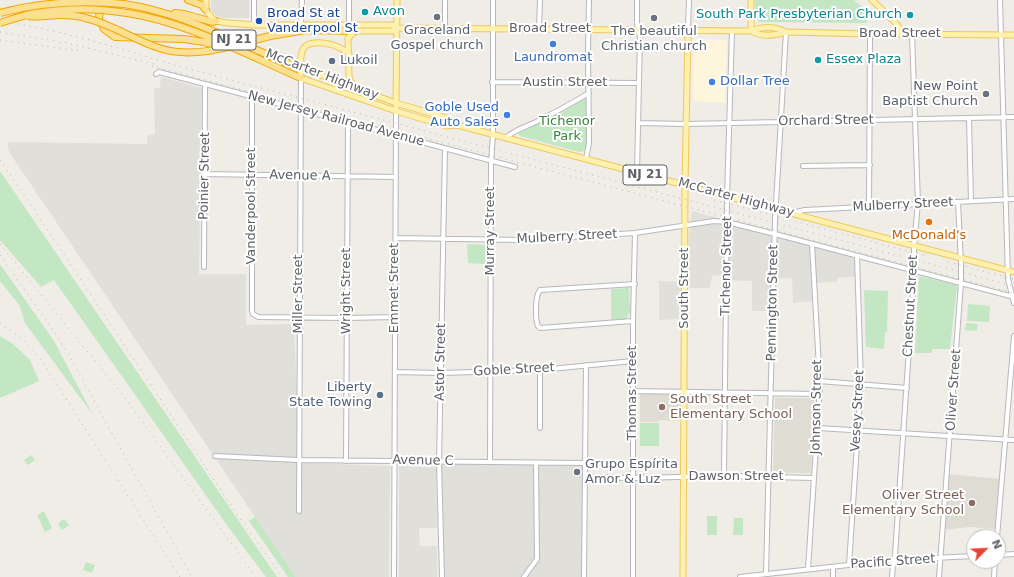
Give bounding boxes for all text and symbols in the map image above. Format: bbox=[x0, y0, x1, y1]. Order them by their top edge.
place label: Avon bbox=[373, 4, 405, 20]
place label: Broad St at Vanderpool St bbox=[267, 6, 358, 37]
marker: Avon bbox=[360, 7, 370, 17]
place label: South Park Presbyterian Church bbox=[696, 7, 902, 23]
marker: South Park Presbyterian Church bbox=[905, 10, 915, 20]
marker: Graceland Gospel church bbox=[432, 12, 442, 22]
marker: The beautiful Christian church bbox=[649, 13, 659, 23]
marker: Broad St at Vanderpool St bbox=[254, 16, 264, 26]
street label: Broad Street bbox=[509, 21, 591, 37]
place label: Graceland Gospel church bbox=[391, 23, 483, 54]
place label: The beautiful Christian church bbox=[601, 24, 707, 55]
street label: Broad Street bbox=[859, 26, 941, 42]
road number: NJ 21 bbox=[212, 30, 256, 50]
marker: Laundromat bbox=[548, 39, 558, 49]
street label: McCarter Highway bbox=[263, 46, 381, 104]
place label: Laundromat bbox=[514, 50, 592, 66]
place label: Essex Plaza bbox=[826, 52, 902, 68]
place label: Lukoil bbox=[340, 53, 377, 69]
marker: Essex Plaza bbox=[813, 55, 823, 65]
marker: Lukoil bbox=[327, 56, 337, 66]
place label: Dollar Tree bbox=[720, 74, 790, 90]
street label: Austin Street bbox=[523, 75, 607, 91]
marker: Dollar Tree bbox=[707, 77, 717, 87]
place label: New Point Baptist Church bbox=[882, 79, 978, 110]
street label: New Jersey Railroad Avenue bbox=[246, 88, 426, 150]
marker: New Point Baptist Church bbox=[981, 89, 991, 99]
place label: Goble Used Auto Sales bbox=[424, 100, 499, 131]
marker: Goble Used Auto Sales bbox=[502, 110, 512, 120]
street label: Orchard Street bbox=[778, 112, 874, 130]
park label: Tichenor Park bbox=[539, 114, 595, 145]
street label: Poinier Street bbox=[196, 132, 214, 220]
street label: Vanderpool Street bbox=[244, 147, 260, 265]
road number: NJ 21 bbox=[623, 165, 667, 185]
street label: Avenue A bbox=[269, 168, 331, 184]
street label: McCarter Highway bbox=[676, 175, 796, 221]
street label: Murray Street bbox=[483, 186, 499, 276]
street label: Mulberry Street bbox=[852, 195, 954, 215]
street label: Tichenor Street bbox=[718, 216, 736, 316]
marker: McDonald's bbox=[924, 217, 934, 227]
street label: Mulberry Street bbox=[516, 227, 618, 247]
place label: McDonald's bbox=[892, 228, 966, 244]
street label: Emmet Street bbox=[387, 243, 403, 333]
street label: Pennington Street bbox=[764, 244, 782, 362]
street label: South Street bbox=[677, 247, 693, 329]
street label: Wright Street bbox=[339, 248, 355, 334]
street label: Miller Street bbox=[291, 254, 307, 334]
street label: Chestnut Street bbox=[901, 254, 921, 358]
street label: Astor Street bbox=[433, 323, 449, 401]
street label: Thomas Street bbox=[625, 345, 641, 441]
street label: Oliver Street bbox=[943, 348, 965, 432]
street label: Johnson Street bbox=[808, 359, 826, 455]
street label: Goble Street bbox=[473, 360, 555, 380]
street label: Vesey Street bbox=[848, 370, 868, 452]
place label: Liberty State Towing bbox=[289, 380, 372, 411]
marker: Liberty State Towing bbox=[375, 390, 385, 400]
place label: South Street Elementary School bbox=[670, 392, 792, 423]
marker: South Street Elementary School bbox=[657, 402, 667, 412]
street label: Avenue C bbox=[392, 453, 454, 469]
place label: Grupo Espírita Amor & Luz bbox=[585, 457, 678, 488]
marker: Grupo Espírita Amor & Luz bbox=[572, 467, 582, 477]
street label: Dawson Street bbox=[688, 469, 784, 485]
place label: Oliver Street Elementary School bbox=[842, 488, 964, 519]
marker: Oliver Street Elementary School bbox=[967, 498, 977, 508]
north arrow bbox=[966, 529, 1006, 569]
text: N bbox=[989, 537, 1004, 551]
street label: Pacific Street bbox=[850, 551, 936, 573]

